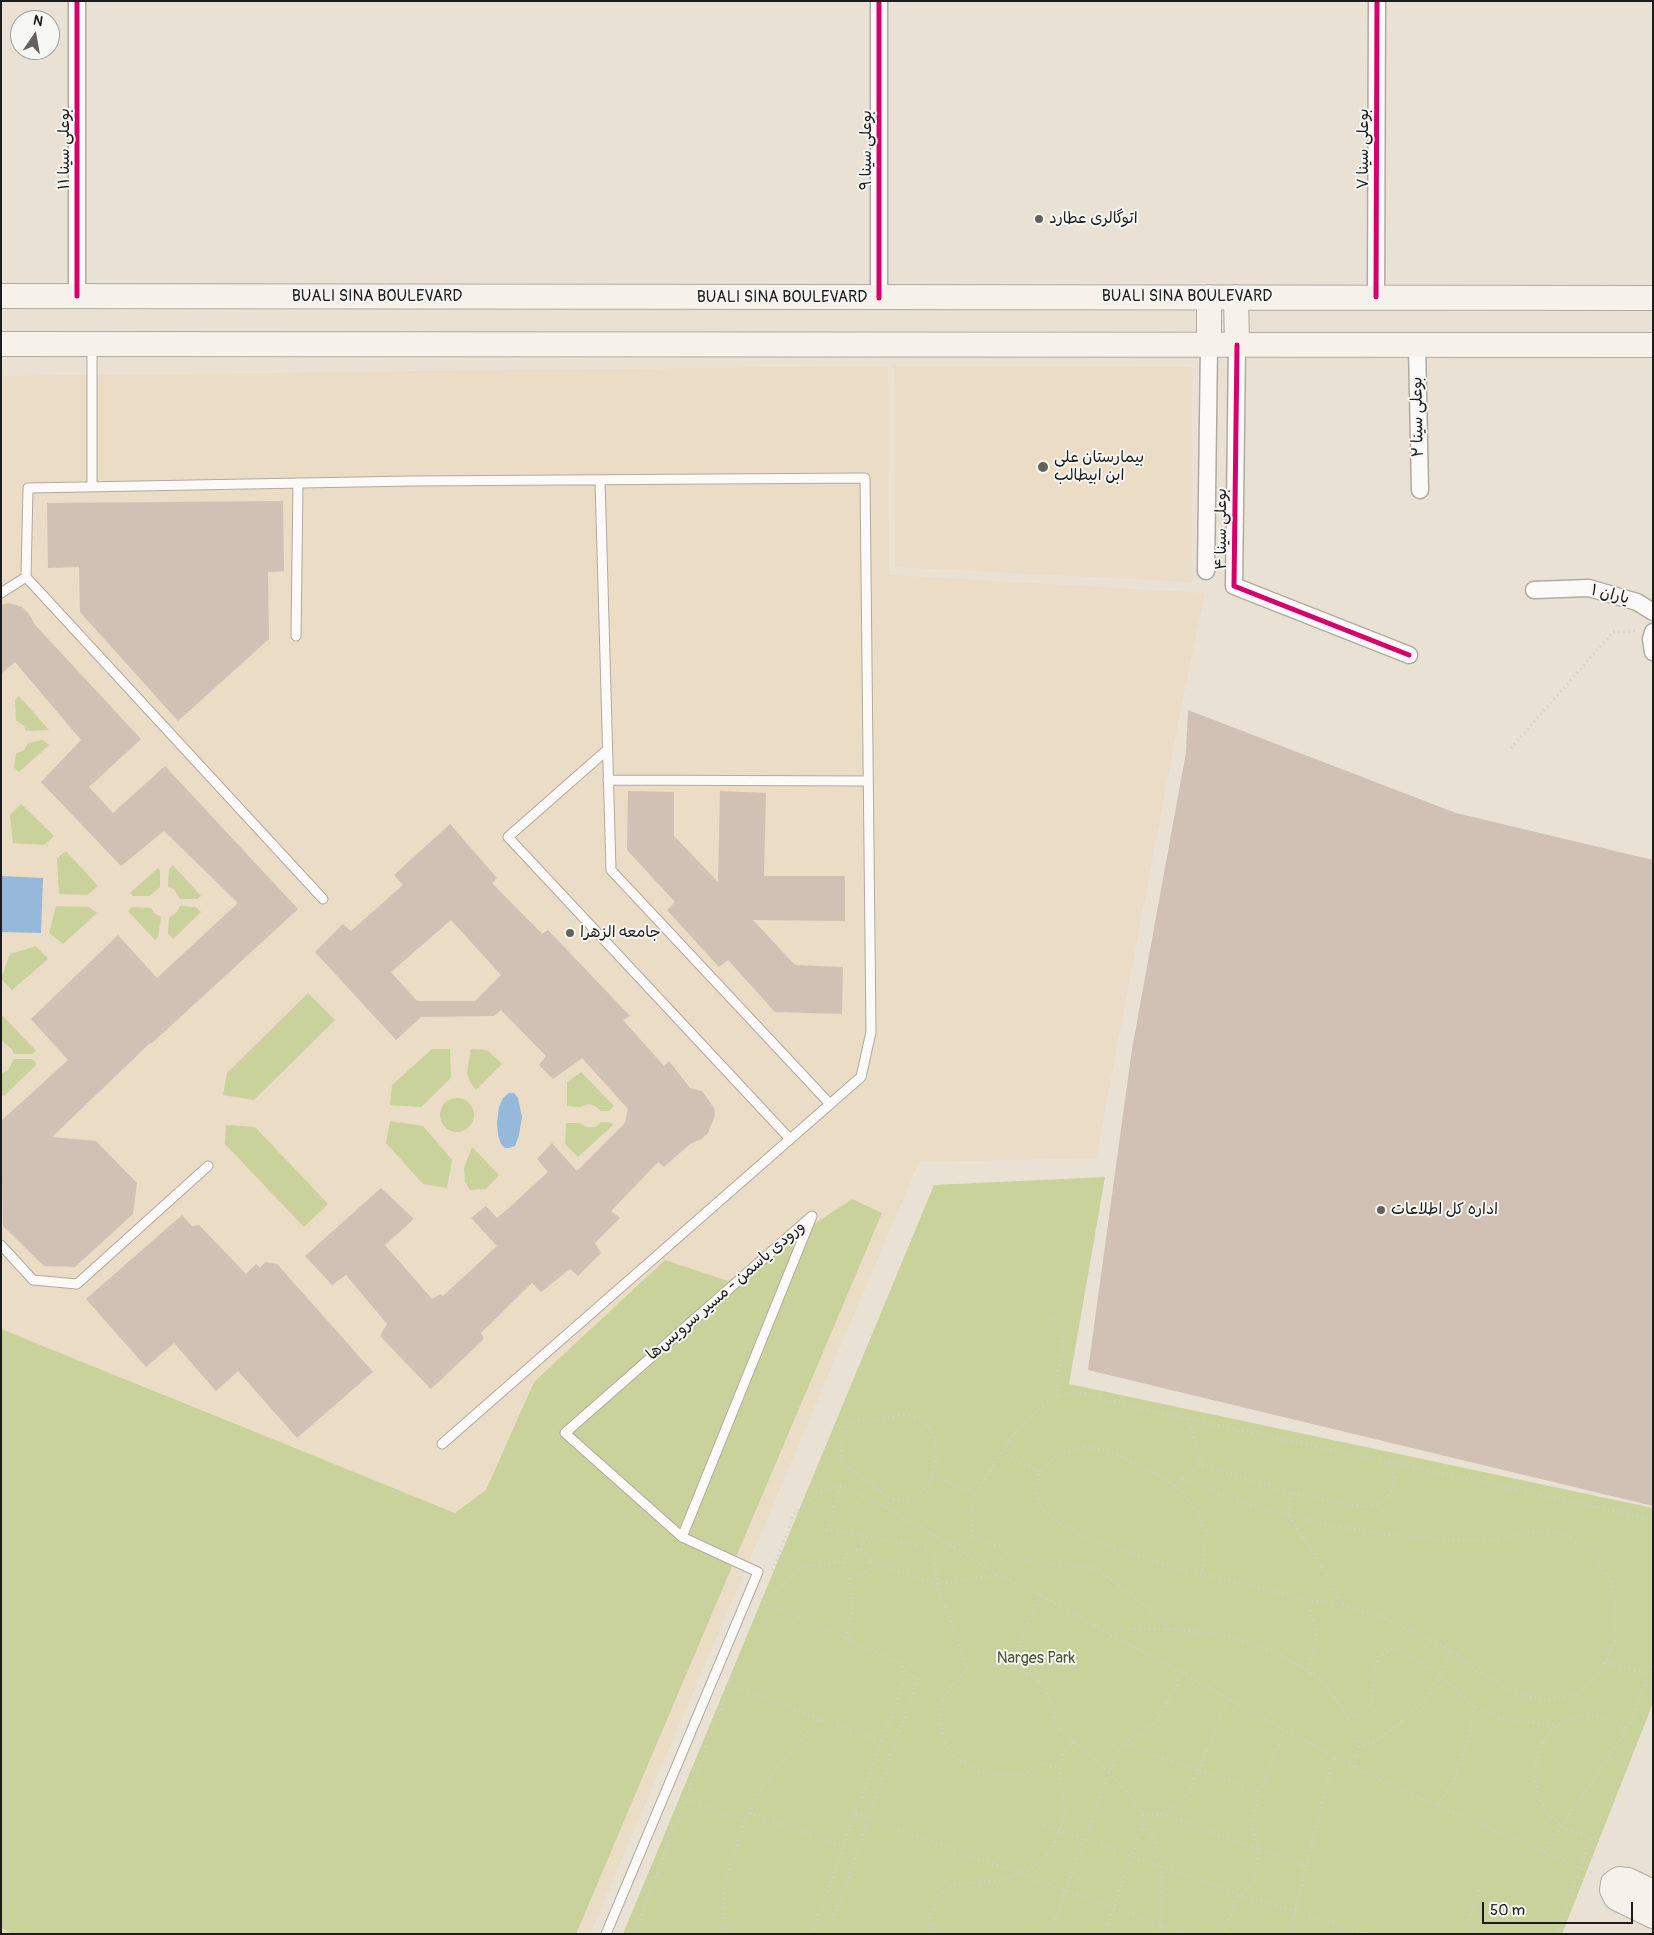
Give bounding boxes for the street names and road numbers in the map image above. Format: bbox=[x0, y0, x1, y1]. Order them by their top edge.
street label: بوعلی سینا ۱۱ bbox=[55, 108, 75, 190]
street label: بوعلی سینا ۷ bbox=[1354, 108, 1374, 190]
street label: بوعلی سینا ۹ bbox=[857, 110, 877, 190]
street label: BUALI SINA BOULEVARD bbox=[292, 287, 462, 307]
street label: BUALI SINA BOULEVARD bbox=[1102, 287, 1272, 307]
street label: BUALI SINA BOULEVARD bbox=[697, 288, 867, 308]
street label: بوعلی سینا ۲ bbox=[1408, 376, 1428, 458]
street label: بوعلی سینا ۴ bbox=[1212, 488, 1232, 570]
street label: یاران ۱ bbox=[1589, 581, 1631, 609]
street label: ورودی یاسمن - مسیر سرویس‌ها bbox=[643, 1217, 809, 1365]

